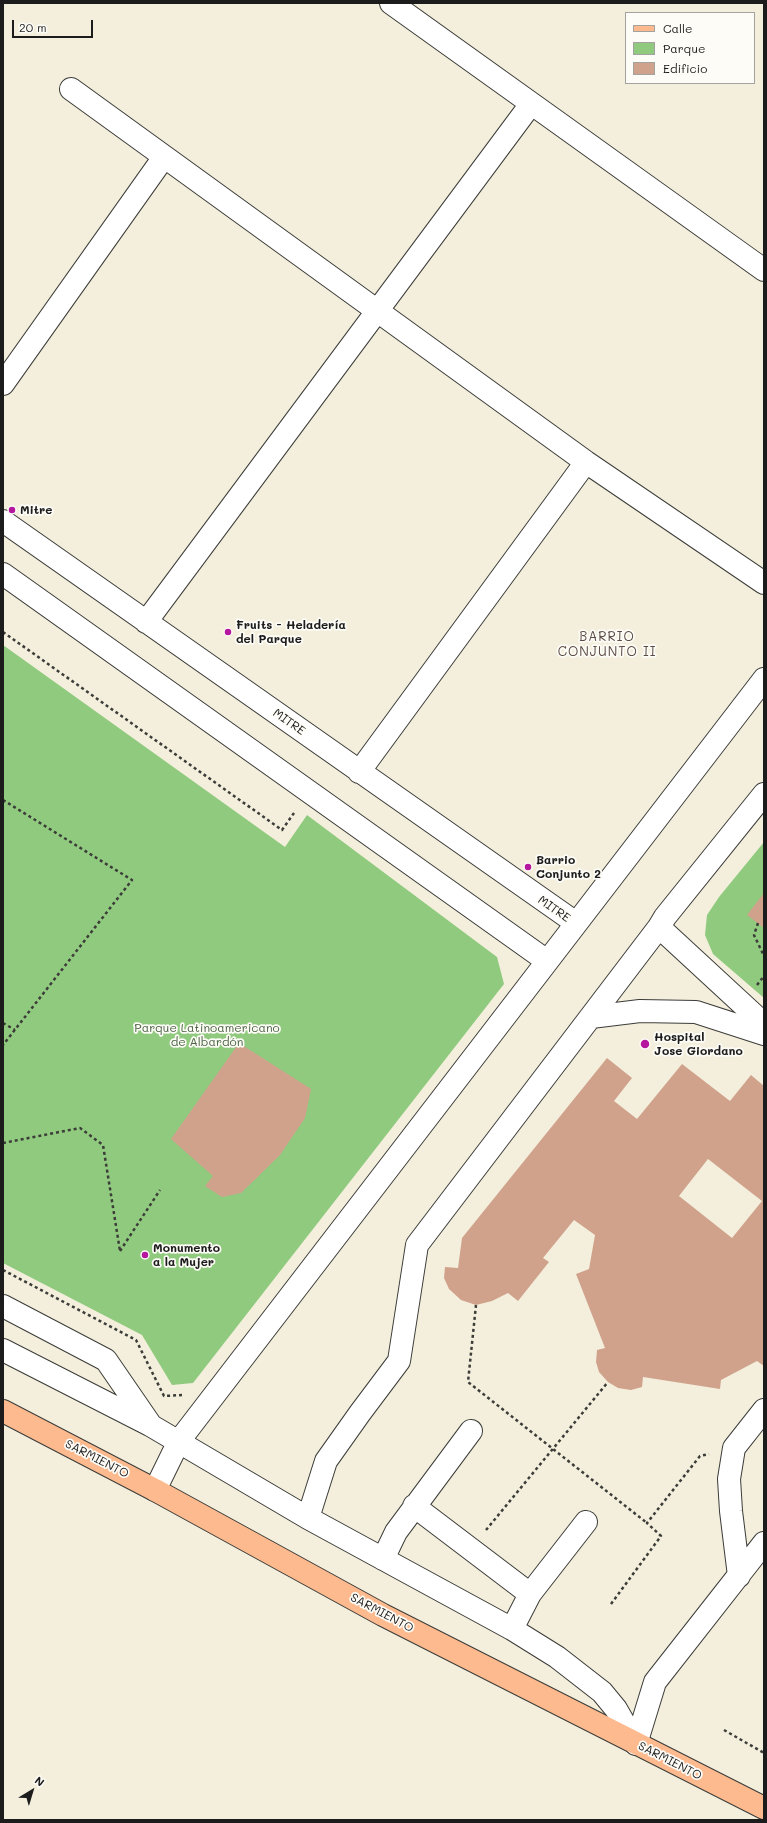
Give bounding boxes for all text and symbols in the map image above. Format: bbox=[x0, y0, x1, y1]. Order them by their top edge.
scale bar bbox=[14, 12, 95, 38]
legend bbox=[625, 12, 755, 84]
text: 20 m bbox=[19, 19, 47, 35]
text: Calle bbox=[663, 20, 693, 36]
text: Parque bbox=[663, 40, 706, 56]
text: Edificio bbox=[663, 60, 707, 76]
place label: Mitre bbox=[20, 503, 52, 517]
marker: Mitre bbox=[7, 505, 17, 515]
place label: Fruits - Heladería del Parque bbox=[236, 618, 346, 646]
marker: Fruits - Heladería del Parque bbox=[223, 627, 233, 637]
district label: BARRIO CONJUNTO II bbox=[558, 629, 656, 660]
street label: MITRE bbox=[270, 706, 308, 738]
place label: Barrio Conjunto 2 bbox=[536, 853, 601, 881]
marker: Barrio Conjunto 2 bbox=[523, 862, 533, 872]
street label: MITRE bbox=[535, 893, 573, 925]
park label: Parque Latinoamericano de Albardón bbox=[134, 1021, 280, 1049]
place label: Hospital Jose Giordano bbox=[654, 1030, 743, 1058]
marker: Hospital Jose Giordano bbox=[639, 1038, 651, 1050]
place label: Monumento a la Mujer bbox=[153, 1241, 220, 1269]
marker: Monumento a la Mujer bbox=[140, 1250, 150, 1260]
street label: SARMIENTO bbox=[63, 1437, 131, 1481]
street label: SARMIENTO bbox=[348, 1590, 416, 1636]
street label: SARMIENTO bbox=[636, 1739, 704, 1783]
north arrow bbox=[12, 1771, 52, 1811]
text: N bbox=[32, 1773, 48, 1790]

